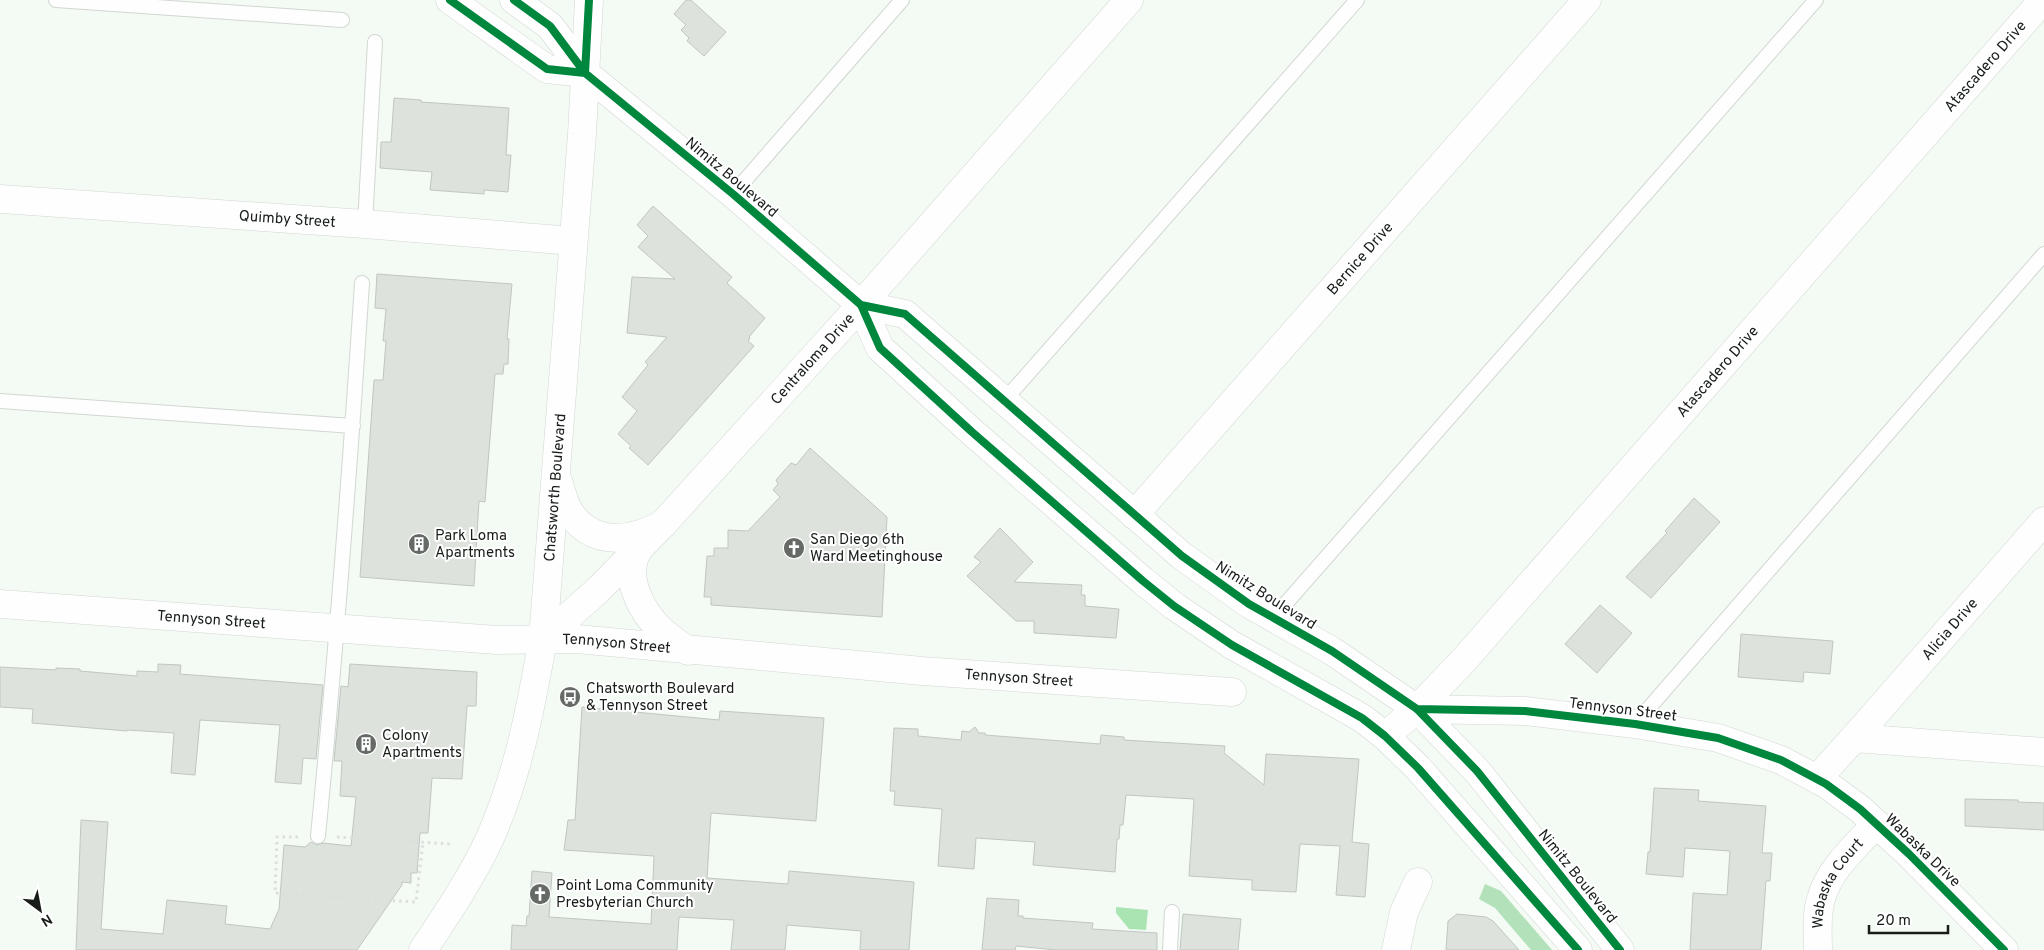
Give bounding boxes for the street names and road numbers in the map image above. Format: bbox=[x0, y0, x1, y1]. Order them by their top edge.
street label: Atascadero Drive bbox=[1941, 17, 2031, 117]
street label: Nimitz Boulevard bbox=[681, 134, 781, 223]
street label: Quimby Street bbox=[238, 207, 336, 233]
street label: Bernice Drive bbox=[1324, 219, 1398, 300]
street label: Centraloma Drive bbox=[767, 310, 860, 409]
street label: Atascadero Drive bbox=[1673, 323, 1764, 422]
street label: Chatsworth Boulevard bbox=[541, 413, 571, 562]
street label: Nimitz Boulevard bbox=[1211, 558, 1319, 635]
street label: Alicia Drive bbox=[1918, 595, 1983, 665]
street label: Tennyson Street bbox=[156, 607, 266, 634]
street label: Tennyson Street bbox=[562, 631, 671, 659]
street label: Tennyson Street bbox=[964, 666, 1074, 692]
street label: Tennyson Street bbox=[1568, 694, 1678, 727]
street label: Wabaska Drive bbox=[1880, 810, 1964, 892]
street label: Nimitz Boulevard bbox=[1533, 826, 1621, 928]
street label: Wabaska Court bbox=[1810, 835, 1868, 929]

